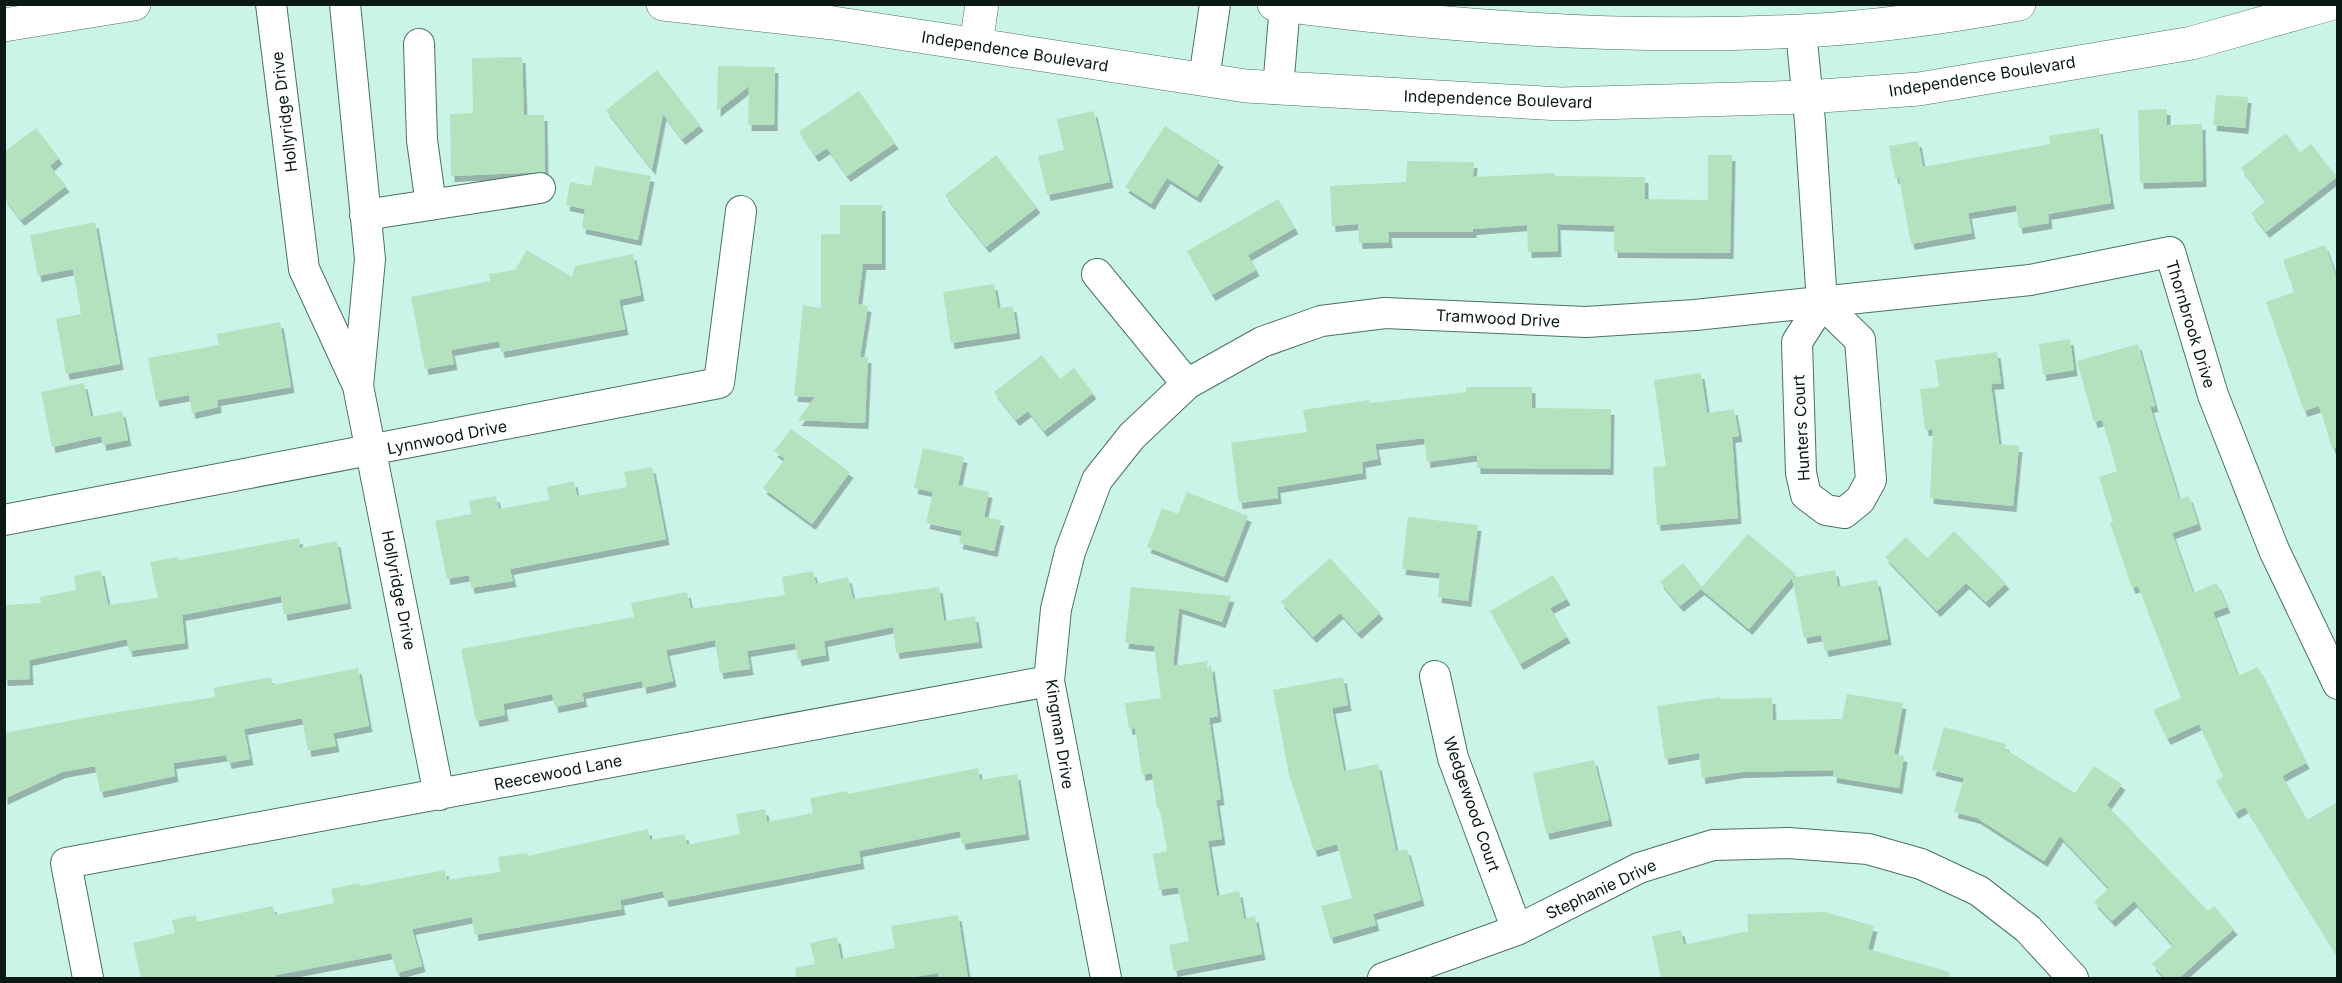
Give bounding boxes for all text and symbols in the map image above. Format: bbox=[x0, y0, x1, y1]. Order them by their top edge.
street label: Independence Boulevard bbox=[920, 26, 1110, 76]
street label: Hollyridge Drive bbox=[267, 50, 301, 174]
street label: Independence Boulevard bbox=[1887, 51, 2077, 101]
street label: Independence Boulevard bbox=[1403, 86, 1593, 112]
street label: Thornbrook Drive bbox=[2162, 258, 2220, 390]
street label: Tramwood Drive bbox=[1435, 305, 1561, 331]
street label: Hunters Court bbox=[1788, 374, 1814, 482]
street label: Lynnwood Drive bbox=[385, 416, 509, 458]
street label: Hollyridge Drive bbox=[378, 528, 420, 652]
street label: Kingman Drive bbox=[1041, 678, 1079, 790]
street label: Wedgewood Court bbox=[1440, 734, 1504, 874]
street label: Reecewood Lane bbox=[492, 750, 624, 794]
street label: Stephanie Drive bbox=[1542, 855, 1660, 923]

